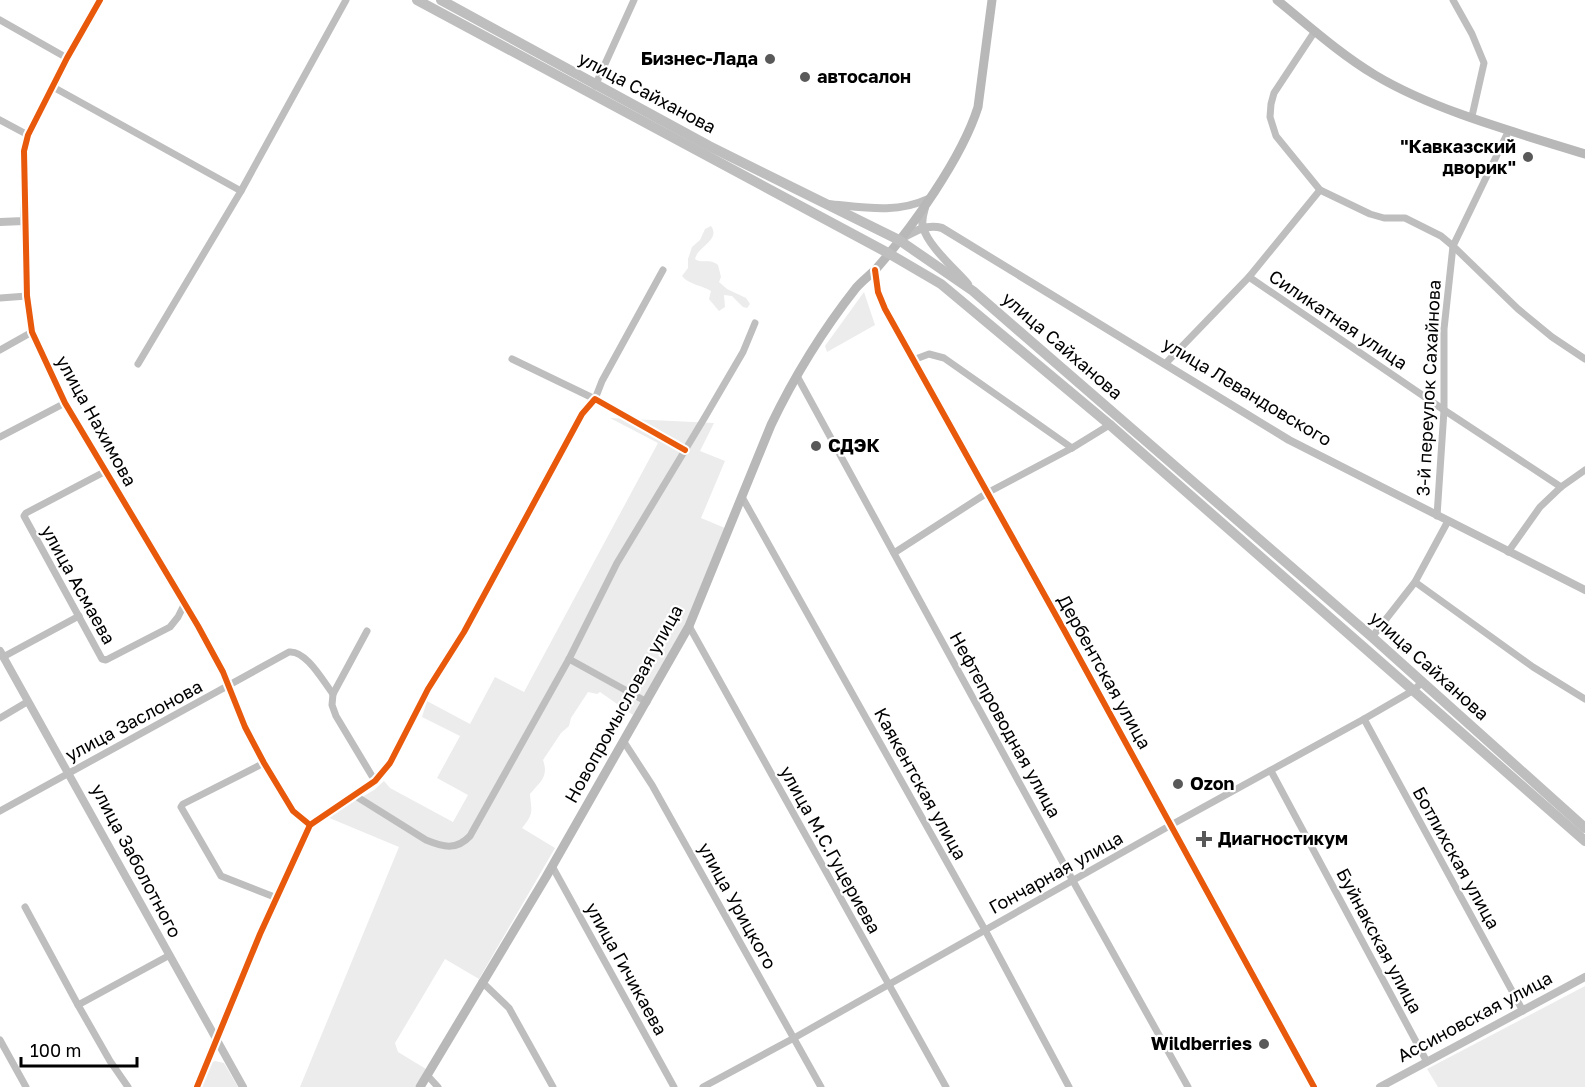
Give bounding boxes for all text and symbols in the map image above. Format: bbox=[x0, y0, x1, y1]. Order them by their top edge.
street label: улица Сайханова bbox=[575, 47, 720, 138]
place label: Бизнес-Лада bbox=[641, 47, 758, 69]
marker: Бизнес-Лада bbox=[763, 52, 777, 66]
place label: автосалон bbox=[817, 65, 911, 87]
marker: автосалон bbox=[798, 70, 812, 84]
place label: "Кавказский дворик" bbox=[1400, 135, 1516, 178]
marker: "Кавказский дворик" bbox=[1521, 150, 1535, 164]
street label: Силикатная улица bbox=[1265, 265, 1412, 374]
street label: 3-й переулок Сахайнова bbox=[1411, 279, 1445, 497]
street label: улица Сайханова bbox=[998, 287, 1127, 404]
street label: улица Левандовского bbox=[1159, 332, 1336, 450]
street label: улица Нахимова bbox=[52, 351, 142, 490]
place label: СДЭК bbox=[828, 434, 880, 456]
marker: СДЭК bbox=[809, 439, 823, 453]
street label: улица Асмаева bbox=[37, 521, 121, 648]
street label: Дербентская улица bbox=[1053, 591, 1156, 752]
street label: Новопромысловая улица bbox=[559, 601, 687, 806]
street label: улица Сайханова bbox=[1366, 606, 1494, 724]
street label: Нефтепроводная улица bbox=[946, 628, 1066, 821]
street label: улица Заслонова bbox=[61, 675, 206, 766]
street label: Каякентская улица bbox=[870, 704, 972, 863]
street label: улица М.С.Гуцериева bbox=[776, 762, 886, 937]
place label: Ozon bbox=[1190, 772, 1235, 794]
marker: Ozon bbox=[1171, 777, 1185, 791]
street label: улица Заболотного bbox=[87, 780, 187, 941]
street label: Ботлихская улица bbox=[1409, 782, 1505, 933]
street label: Гончарная улица bbox=[985, 826, 1126, 918]
place label: Диагностикум bbox=[1218, 827, 1348, 849]
marker: Диагностикум bbox=[1195, 830, 1213, 848]
street label: улица Урицкого bbox=[694, 838, 782, 973]
street label: Буйнакская улица bbox=[1332, 864, 1427, 1017]
street label: улица Гичикаева bbox=[581, 898, 672, 1039]
street label: Ассиновская улица bbox=[1393, 966, 1556, 1066]
scale bar bbox=[21, 1030, 136, 1068]
place label: Wildberries bbox=[1151, 1032, 1252, 1054]
marker: Wildberries bbox=[1257, 1037, 1271, 1051]
text: 100 m bbox=[30, 1039, 81, 1061]

